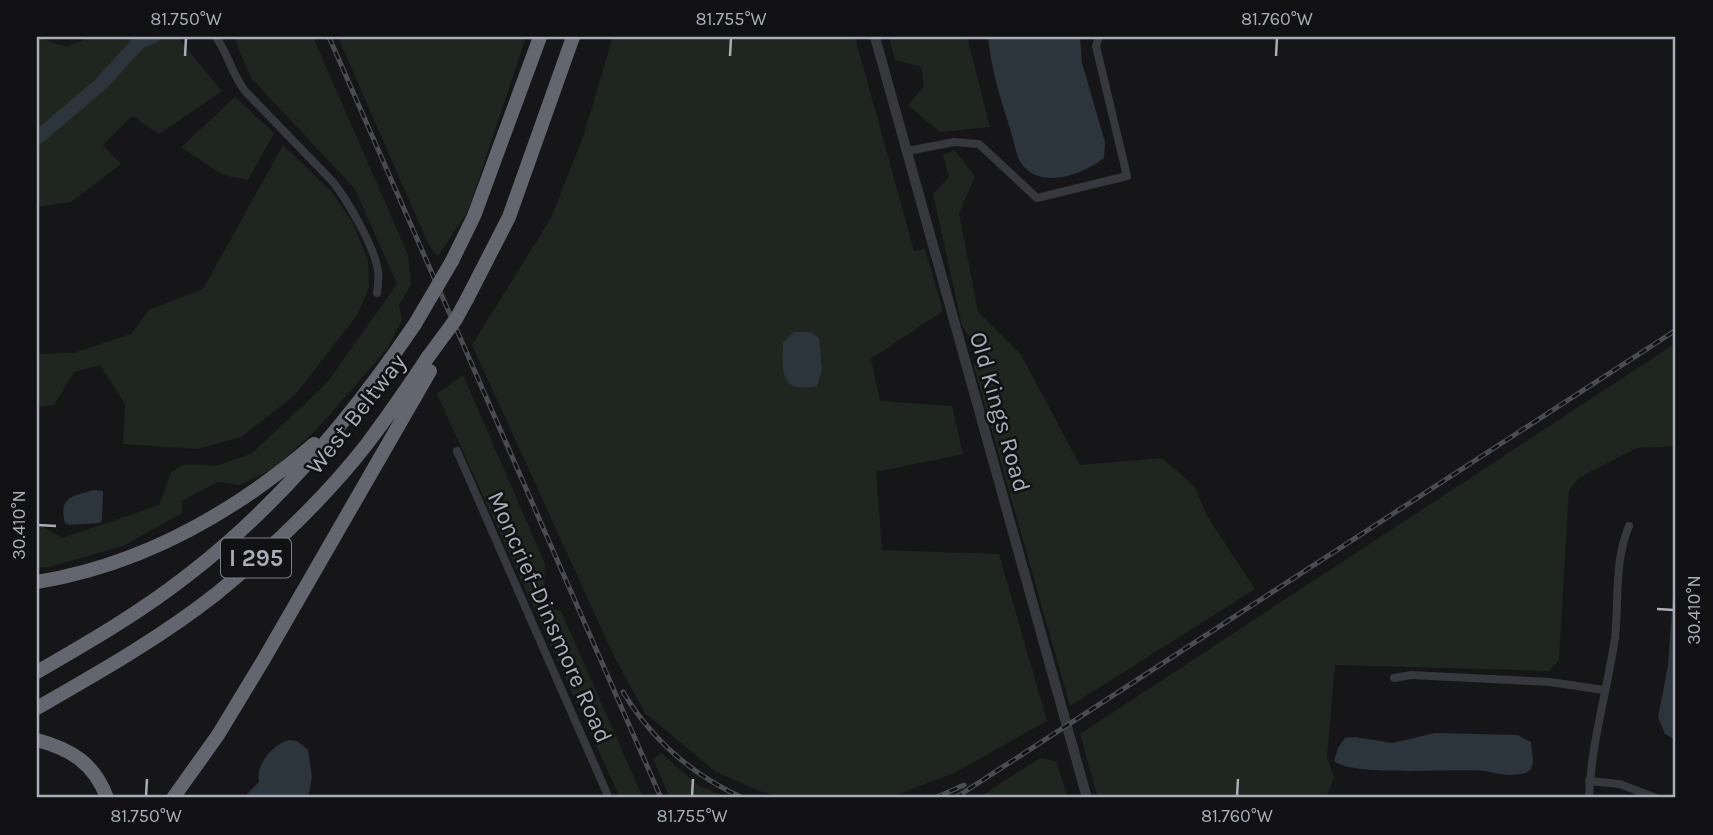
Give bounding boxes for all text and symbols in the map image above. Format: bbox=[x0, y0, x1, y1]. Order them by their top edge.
text: 81.750°W bbox=[150, 8, 222, 30]
text: 81.755°W bbox=[695, 8, 767, 30]
text: 81.760°W bbox=[1241, 8, 1313, 30]
street label: Old Kings Road bbox=[964, 329, 1036, 495]
street label: West Beltway bbox=[300, 348, 412, 480]
street label: Moncrief-Dinsmore Road bbox=[482, 487, 618, 747]
text: 30.410°N bbox=[8, 490, 30, 560]
road number: I 295 bbox=[221, 538, 291, 578]
text: 30.410°N bbox=[1683, 575, 1705, 645]
text: 81.750°W bbox=[110, 805, 182, 827]
text: 81.755°W bbox=[656, 805, 728, 827]
text: 81.760°W bbox=[1201, 805, 1273, 827]

